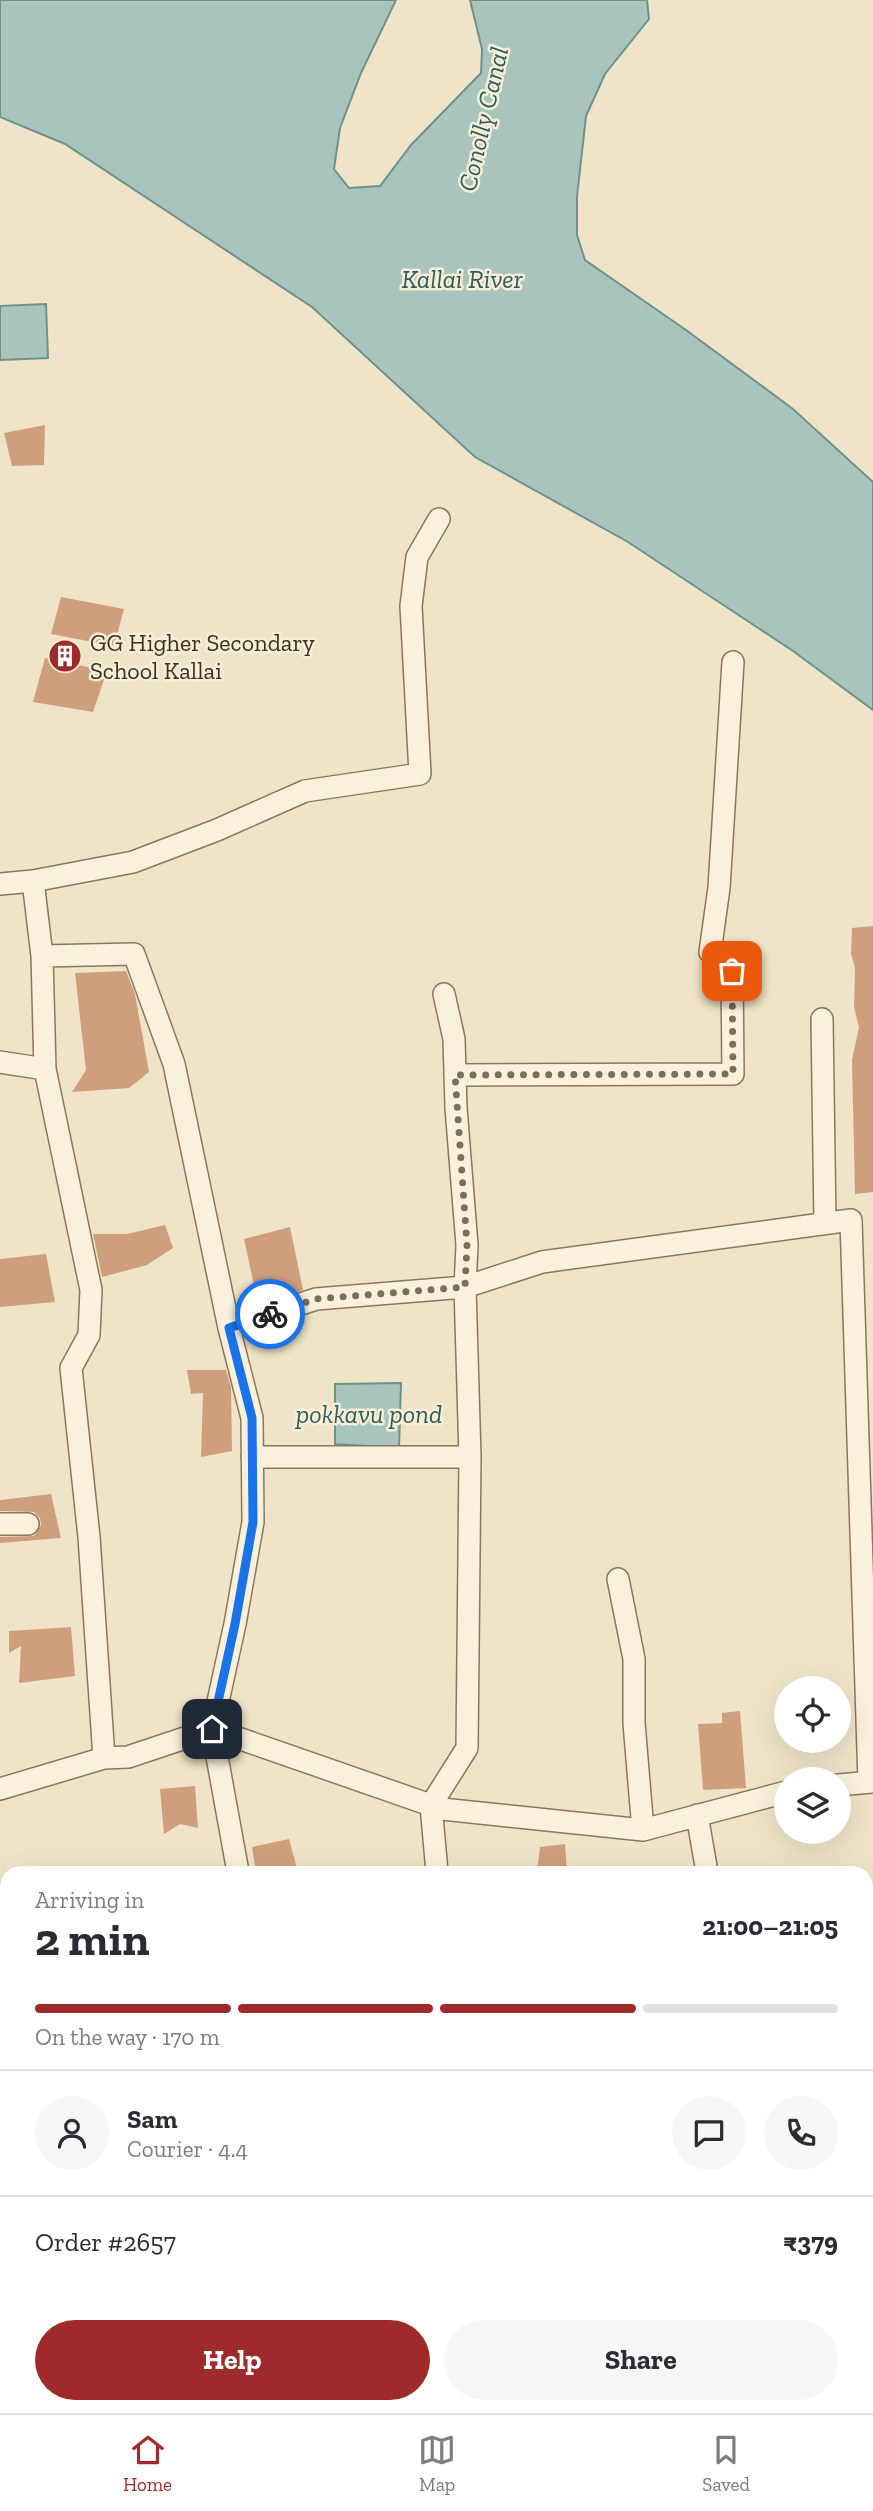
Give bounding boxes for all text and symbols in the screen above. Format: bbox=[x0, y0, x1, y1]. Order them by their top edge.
water label: Conolly Canal bbox=[451, 44, 515, 194]
water label: Kallai River bbox=[401, 263, 523, 295]
place label: GG Higher Secondary School Kallai bbox=[90, 628, 316, 685]
building icon: GG Higher Secondary School Kallai bbox=[46, 637, 84, 675]
pin bbox=[702, 941, 762, 1001]
icon: bag bbox=[713, 952, 751, 990]
courier bbox=[235, 1279, 305, 1349]
icon: bike bbox=[251, 1295, 289, 1333]
water label: pokkavu pond bbox=[295, 1398, 442, 1430]
map controls bbox=[774, 1676, 851, 1844]
button: locate bbox=[774, 1676, 851, 1753]
pin bbox=[182, 1699, 242, 1759]
icon: home bbox=[193, 1710, 231, 1748]
button: layers bbox=[774, 1767, 851, 1844]
text: Arriving in bbox=[35, 1886, 144, 1914]
text: 21:00–21:05 bbox=[702, 1910, 838, 1942]
text: 2 min bbox=[35, 1912, 150, 1967]
text: On the way · 170 m bbox=[35, 2023, 220, 2051]
button: person bbox=[35, 2096, 109, 2170]
button: chat bbox=[672, 2096, 746, 2170]
button: phone bbox=[764, 2096, 838, 2170]
text: Sam bbox=[127, 2103, 177, 2135]
text: Courier · 4.4 bbox=[127, 2135, 248, 2163]
text: Order #2657 bbox=[35, 2226, 176, 2258]
text: ₹379 bbox=[783, 2226, 838, 2258]
button: Help bbox=[35, 2320, 430, 2400]
button: Share bbox=[444, 2320, 838, 2400]
tab: Home bbox=[123, 2431, 172, 2496]
tab: Map bbox=[418, 2431, 456, 2496]
tab: Saved bbox=[702, 2431, 750, 2496]

